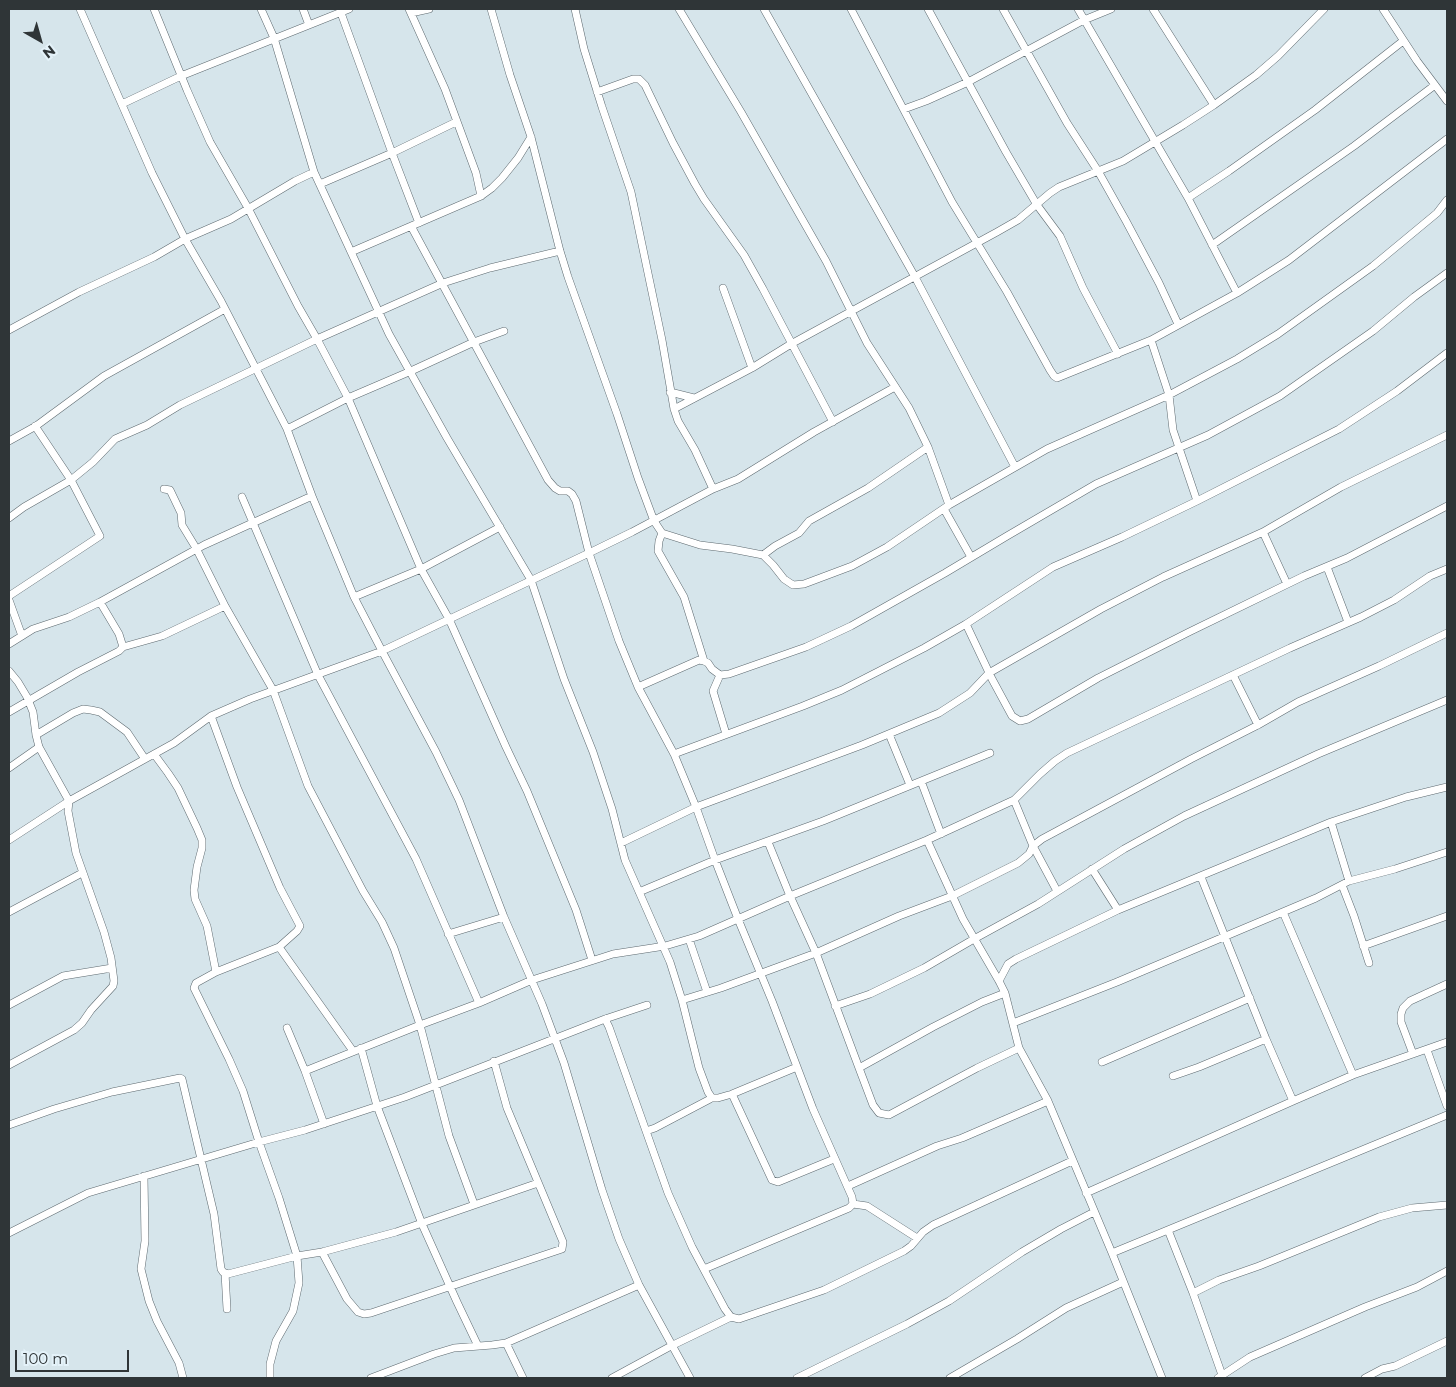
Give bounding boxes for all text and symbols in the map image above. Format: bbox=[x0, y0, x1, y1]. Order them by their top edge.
north arrow bbox=[15, 15, 65, 65]
text: N bbox=[39, 41, 59, 62]
scale bar bbox=[18, 1340, 131, 1372]
text: 100 m bbox=[23, 1349, 68, 1368]

